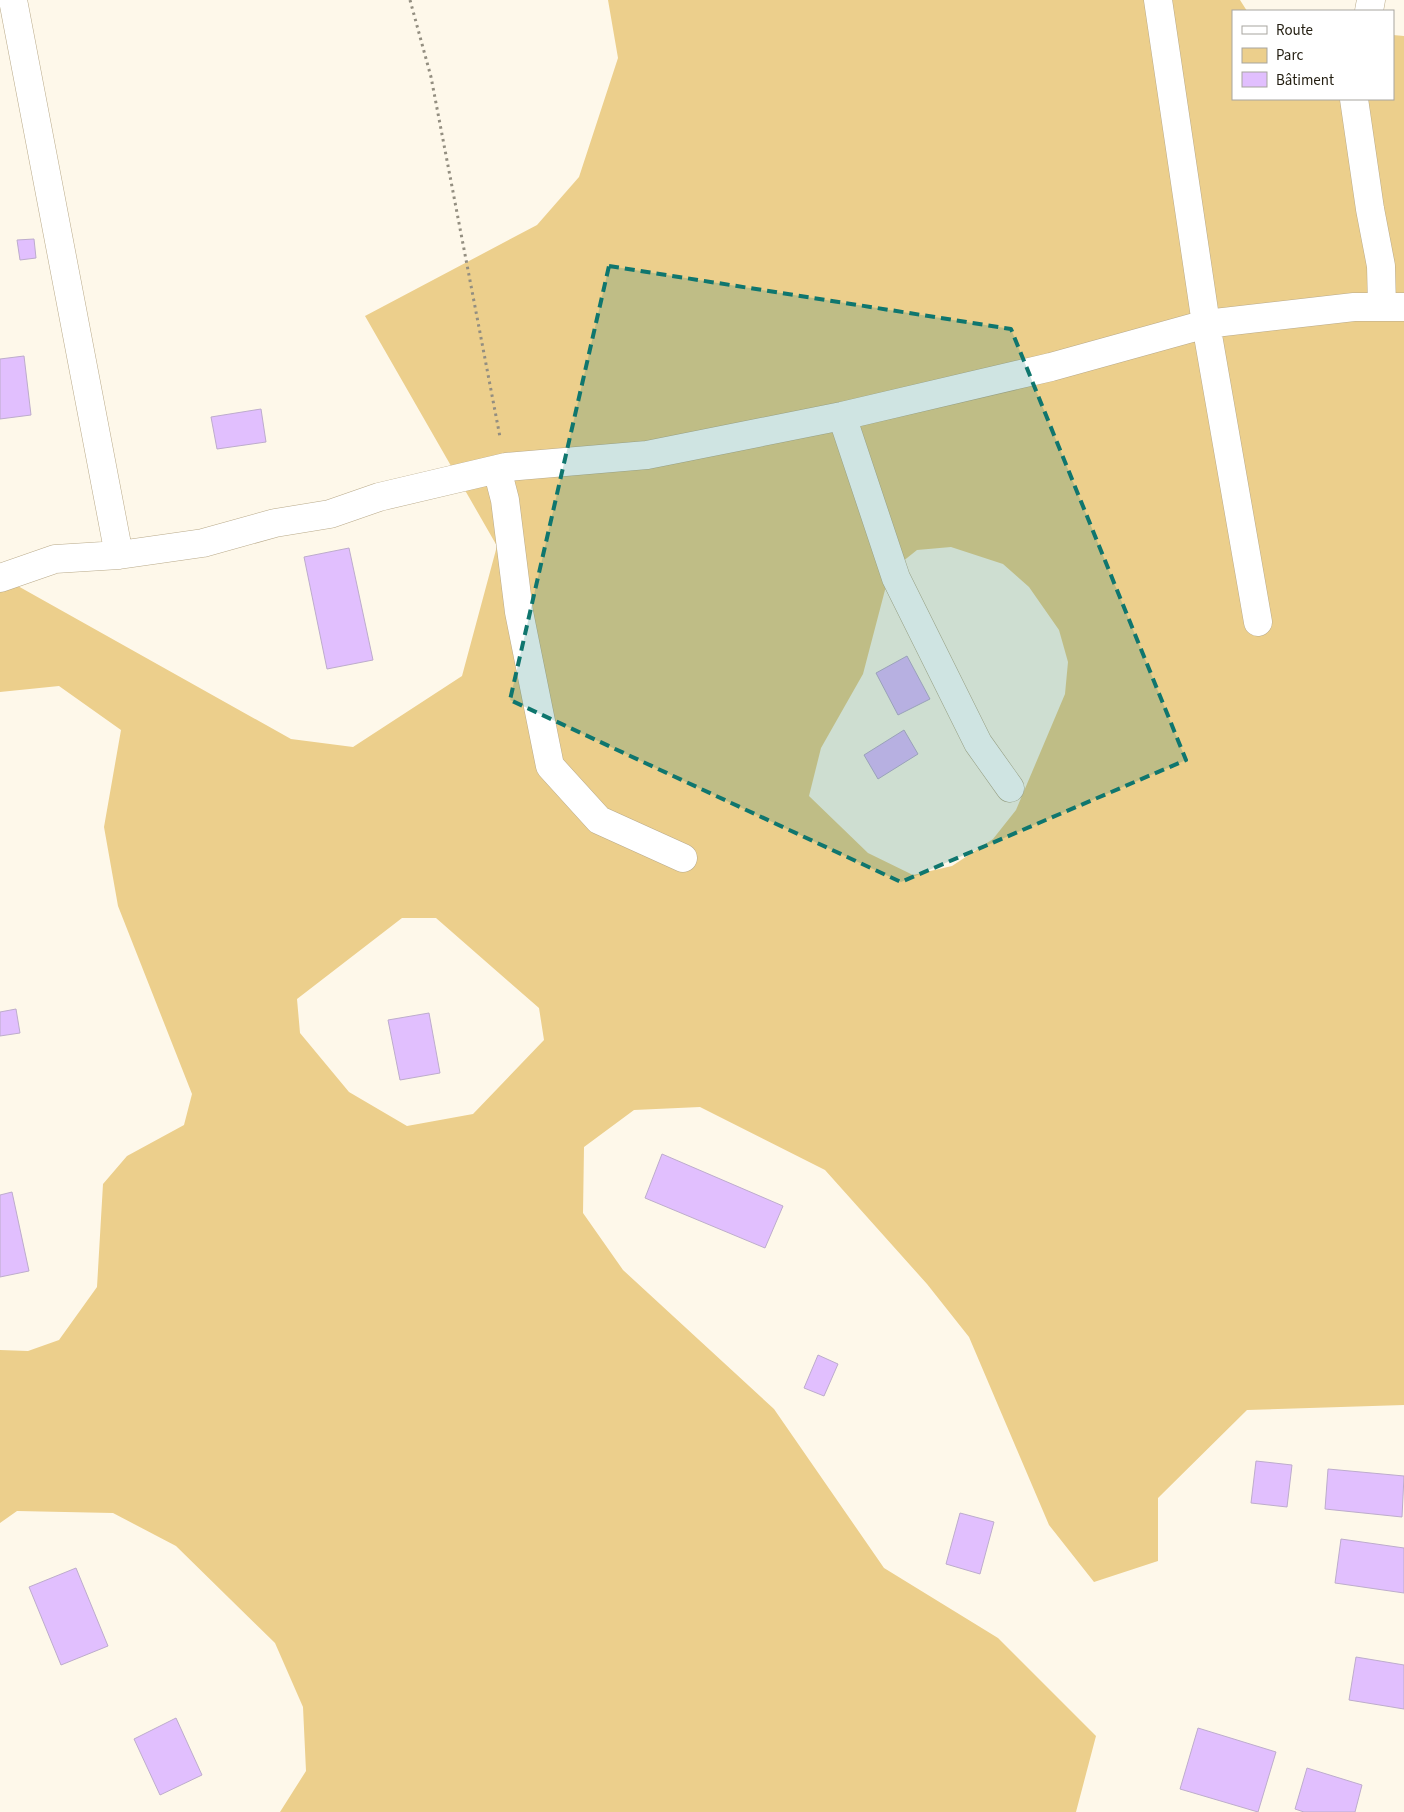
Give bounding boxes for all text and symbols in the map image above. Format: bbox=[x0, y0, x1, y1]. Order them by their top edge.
legend bbox=[1232, 10, 1394, 100]
text: Route bbox=[1276, 20, 1313, 41]
text: Parc bbox=[1276, 45, 1303, 66]
text: Bâtiment bbox=[1276, 70, 1334, 91]

